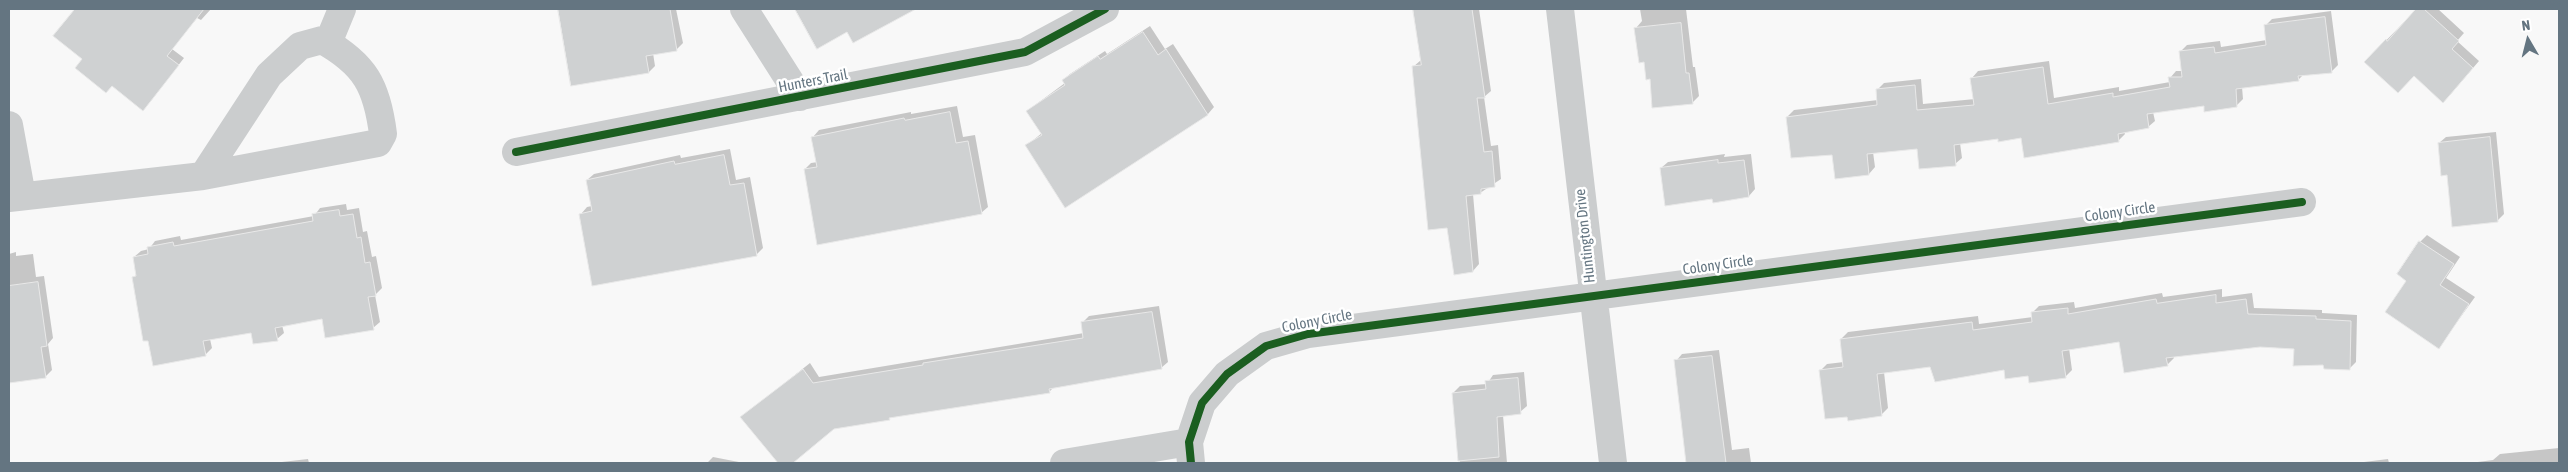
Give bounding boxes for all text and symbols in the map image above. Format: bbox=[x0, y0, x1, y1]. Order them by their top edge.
north arrow bbox=[2503, 15, 2553, 65]
text: N bbox=[2521, 17, 2531, 34]
street label: Hunters Trail bbox=[777, 65, 849, 97]
street label: Huntington Drive bbox=[1571, 188, 1599, 284]
street label: Colony Circle bbox=[2084, 198, 2156, 226]
street label: Colony Circle bbox=[1682, 251, 1754, 279]
street label: Colony Circle bbox=[1280, 305, 1354, 337]

